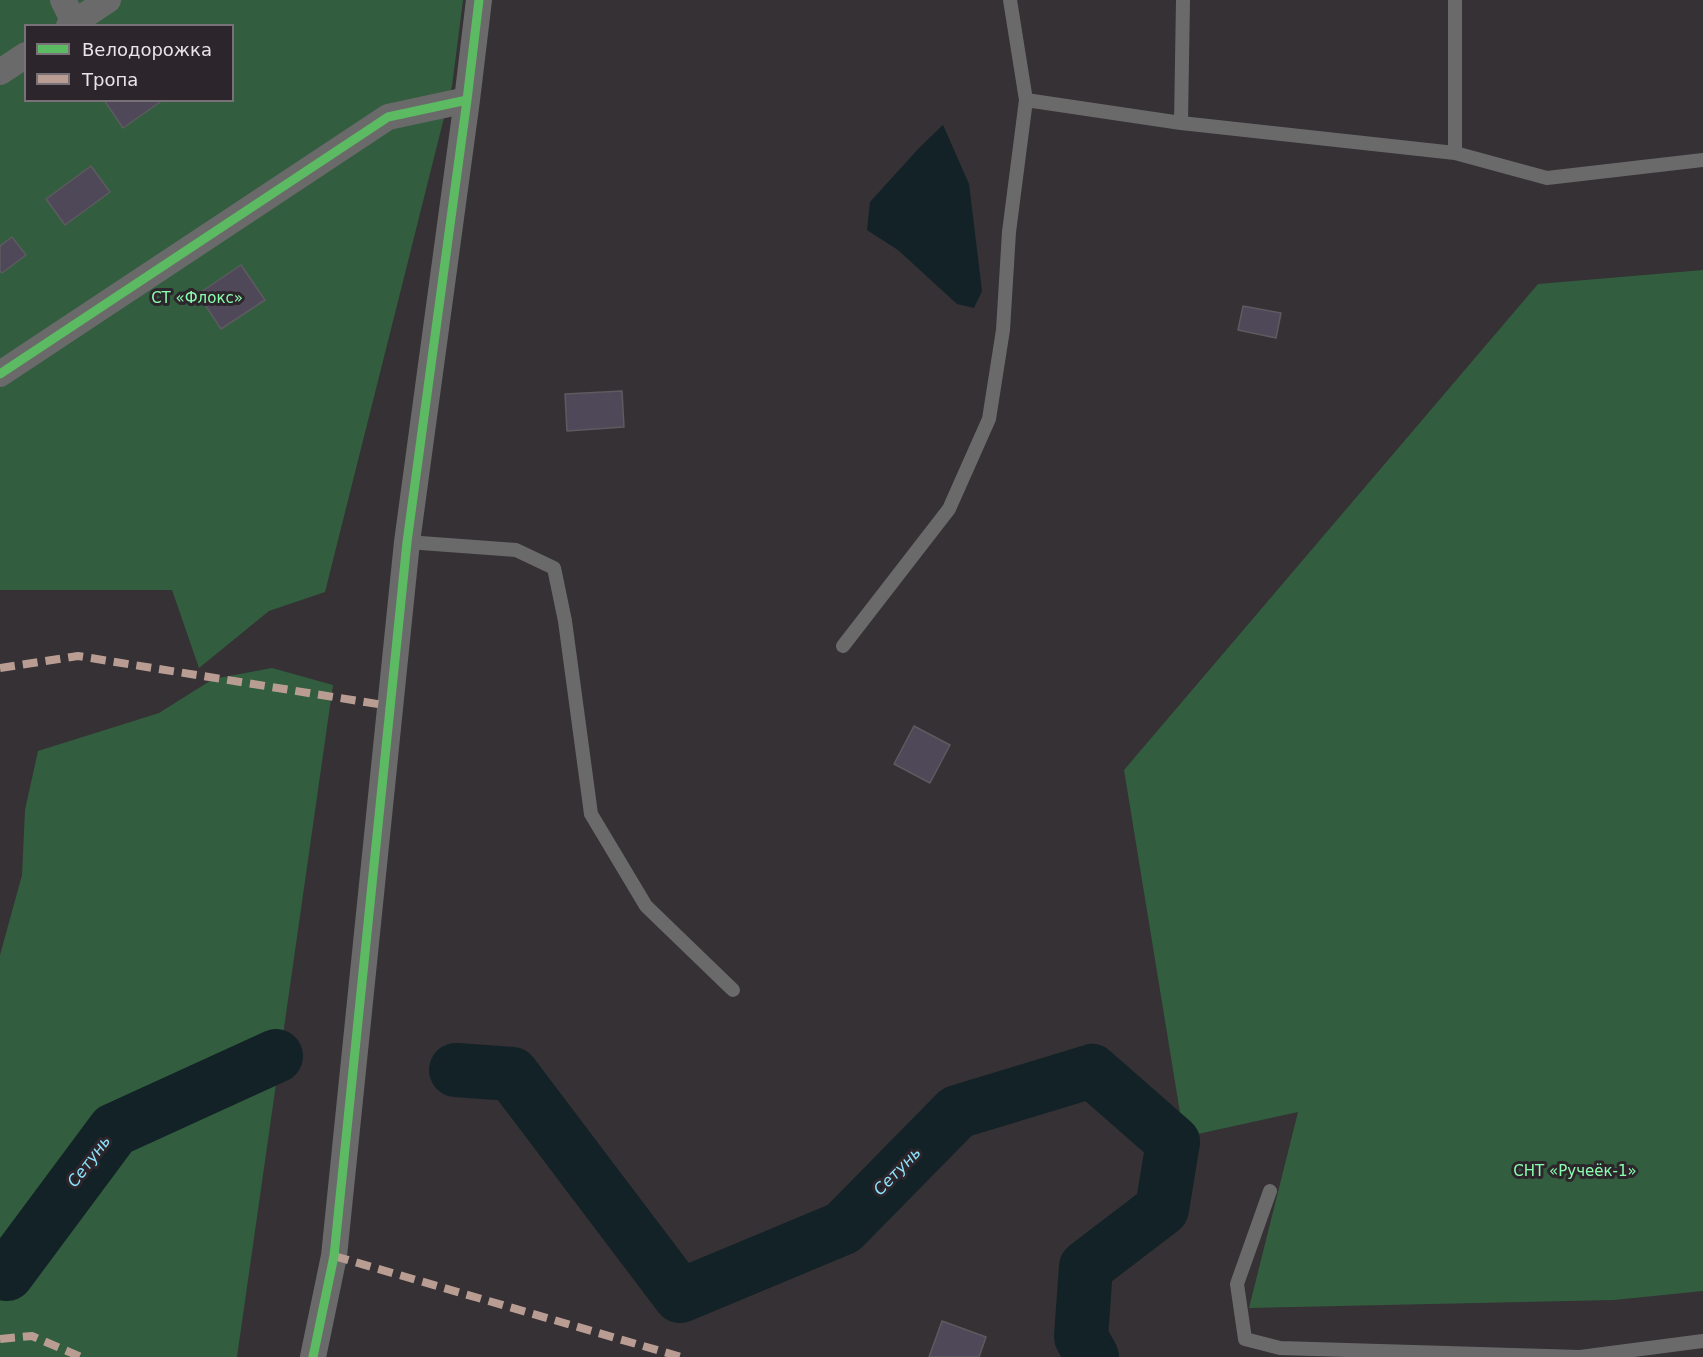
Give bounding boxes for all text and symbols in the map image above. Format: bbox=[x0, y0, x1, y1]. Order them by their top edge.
legend bbox=[24, 24, 234, 102]
text: Велодорожка bbox=[82, 39, 212, 60]
text: Тропа bbox=[82, 69, 138, 90]
park label: СТ «Флокс» bbox=[151, 290, 243, 308]
water label: Сетунь bbox=[64, 1132, 116, 1192]
water label: Сетунь bbox=[870, 1144, 926, 1200]
park label: СНТ «Ручеёк-1» bbox=[1513, 1163, 1637, 1181]

